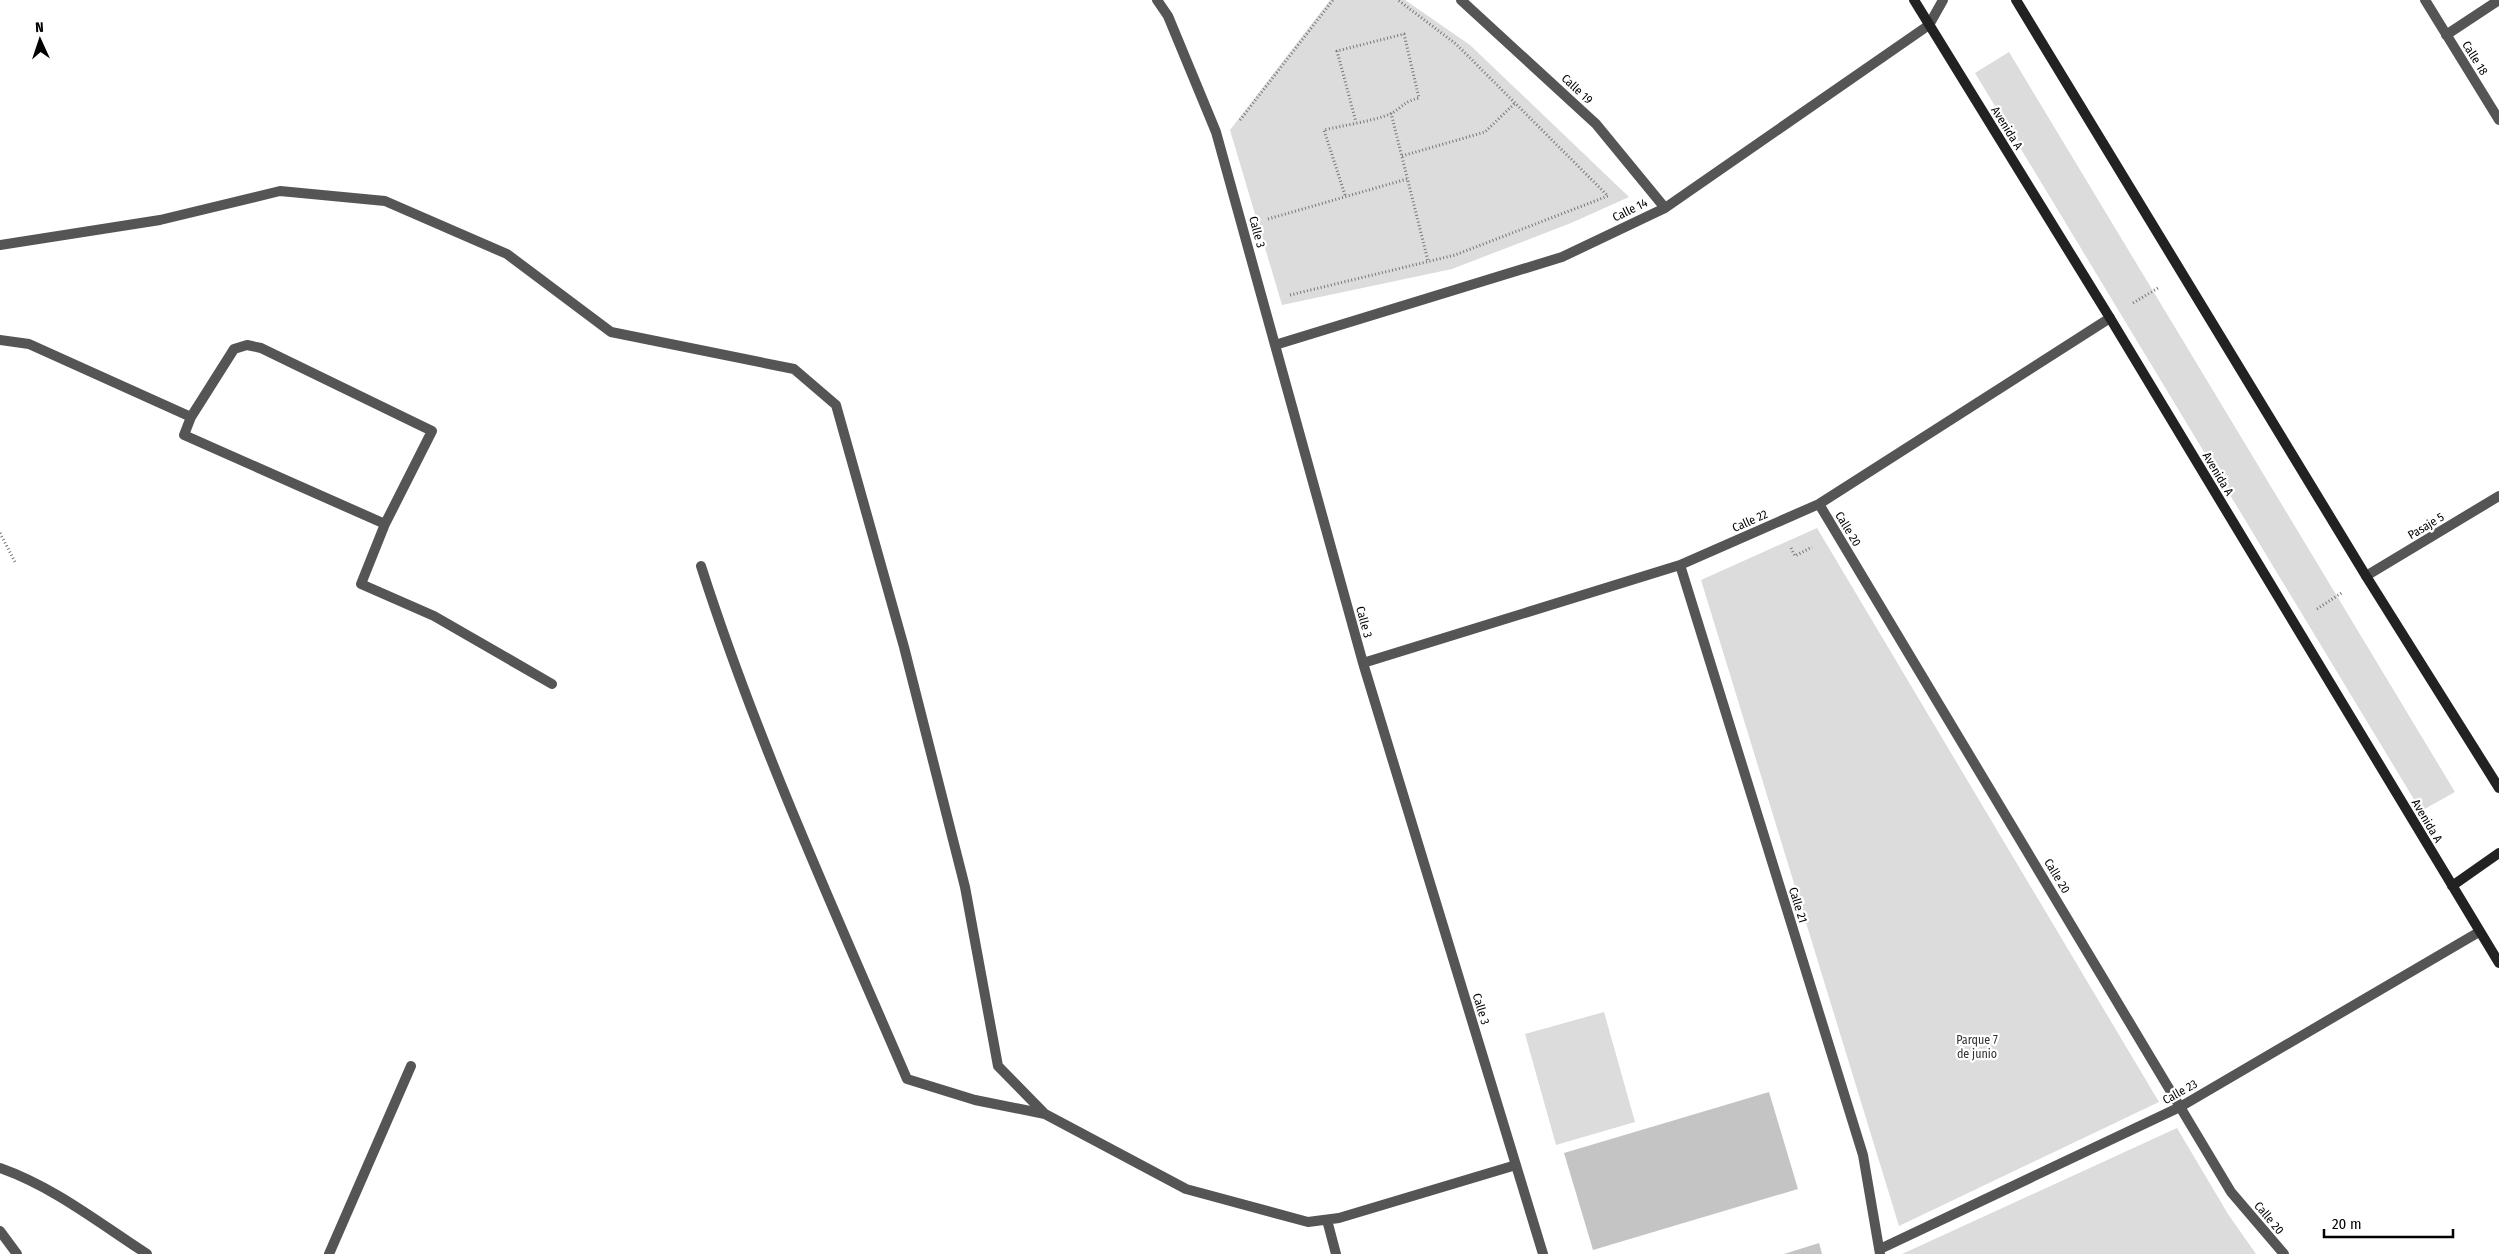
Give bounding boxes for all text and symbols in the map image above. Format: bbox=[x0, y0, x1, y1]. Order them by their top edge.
north arrow bbox=[15, 15, 65, 65]
text: N bbox=[35, 19, 44, 36]
street label: Calle 18 bbox=[2459, 38, 2491, 78]
street label: Calle 19 bbox=[1559, 71, 1596, 107]
street label: Avenida A bbox=[1988, 104, 2026, 153]
street label: Calle 14 bbox=[1610, 195, 1650, 224]
street label: Calle 3 bbox=[1246, 215, 1268, 249]
street label: Avenida A bbox=[2200, 450, 2237, 499]
street label: Calle 22 bbox=[1730, 507, 1770, 535]
street label: Calle 20 bbox=[1832, 509, 1864, 549]
street label: Pasaje 5 bbox=[2405, 510, 2447, 542]
street label: Calle 3 bbox=[1353, 605, 1375, 639]
street label: Avenida A bbox=[2409, 797, 2446, 846]
street label: Calle 20 bbox=[2041, 856, 2073, 896]
street label: Calle 21 bbox=[1786, 886, 1810, 924]
street label: Calle 3 bbox=[1470, 992, 1492, 1026]
park label: Parque 7 de junio bbox=[1956, 1033, 1998, 1061]
street label: Calle 23 bbox=[2160, 1077, 2200, 1107]
street label: Calle 20 bbox=[2251, 1199, 2287, 1237]
scale bar bbox=[2324, 1206, 2453, 1238]
text: 20 m bbox=[2332, 1215, 2362, 1233]

